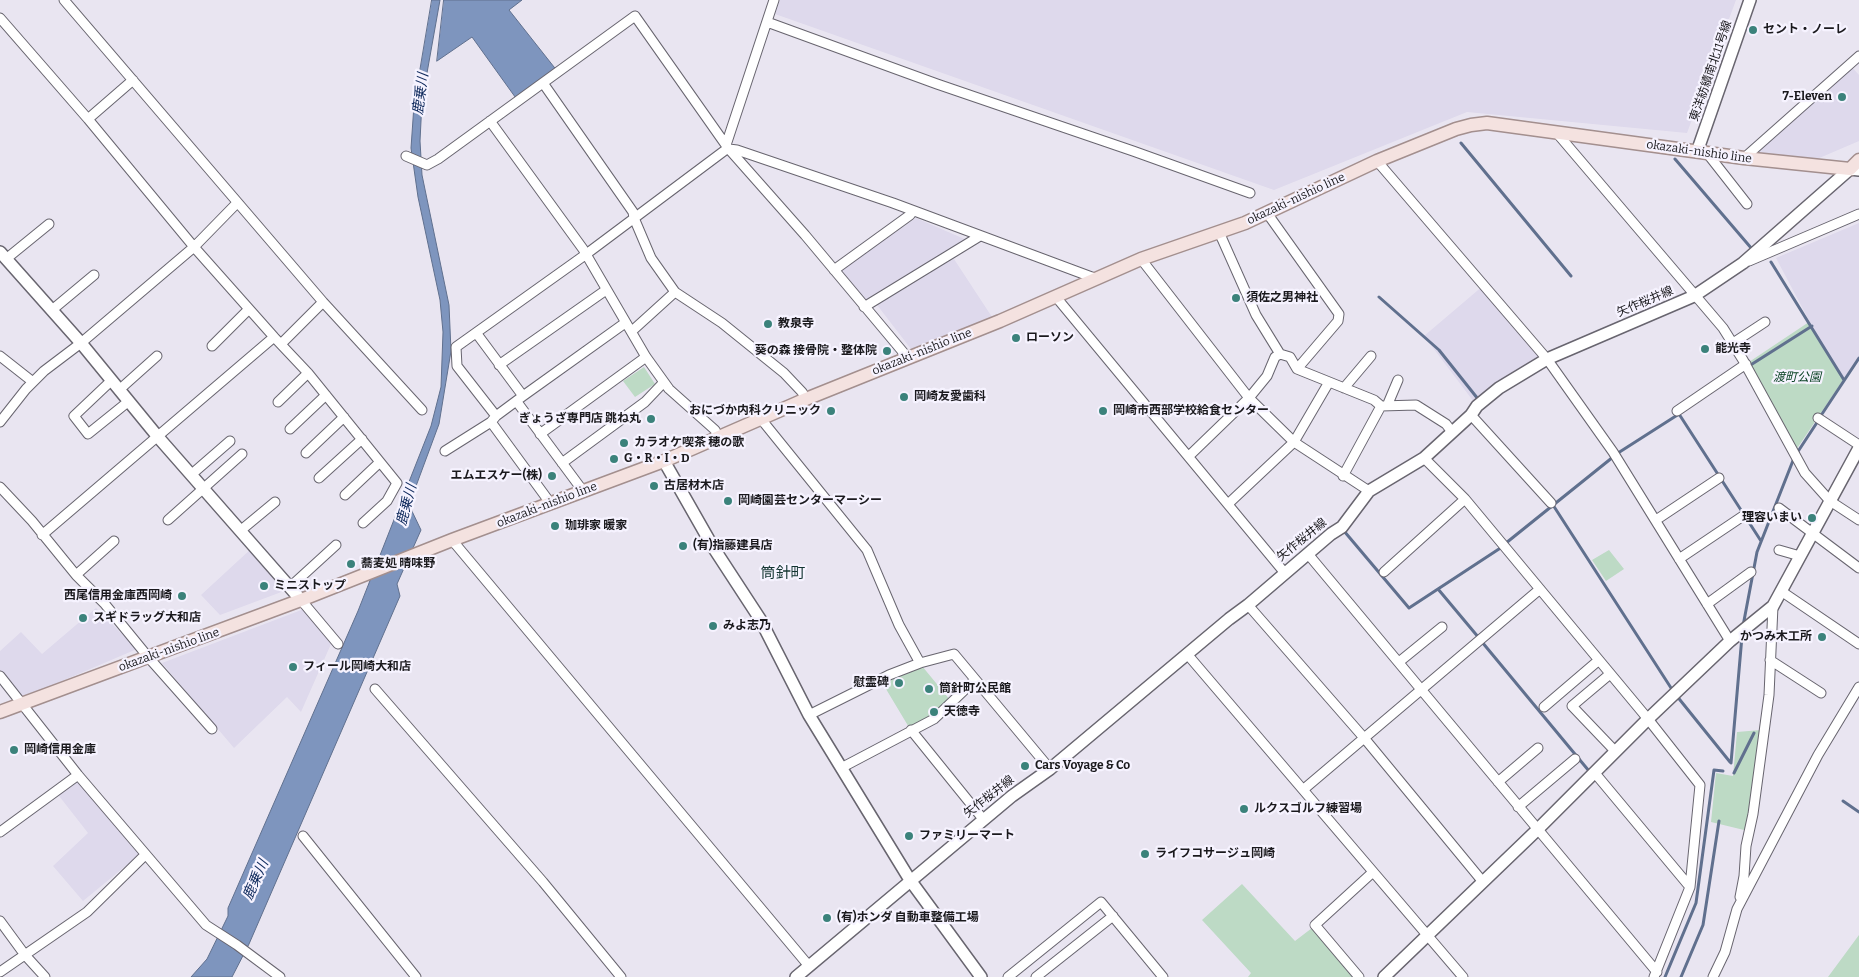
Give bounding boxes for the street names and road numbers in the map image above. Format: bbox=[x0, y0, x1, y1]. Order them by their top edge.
street label: 東洋紡績南北11号線 bbox=[1687, 19, 1735, 123]
street label: okazaki-nishio line bbox=[1645, 137, 1753, 167]
street label: okazaki-nishio line bbox=[1245, 170, 1347, 228]
street label: 矢作桜井線 bbox=[1615, 284, 1675, 320]
street label: okazaki-nishio line bbox=[870, 325, 974, 379]
street label: okazaki-nishio line bbox=[495, 479, 599, 531]
street label: 矢作桜井線 bbox=[1274, 516, 1330, 564]
street label: okazaki-nishio line bbox=[117, 625, 221, 675]
street label: 矢作桜井線 bbox=[961, 773, 1017, 821]

